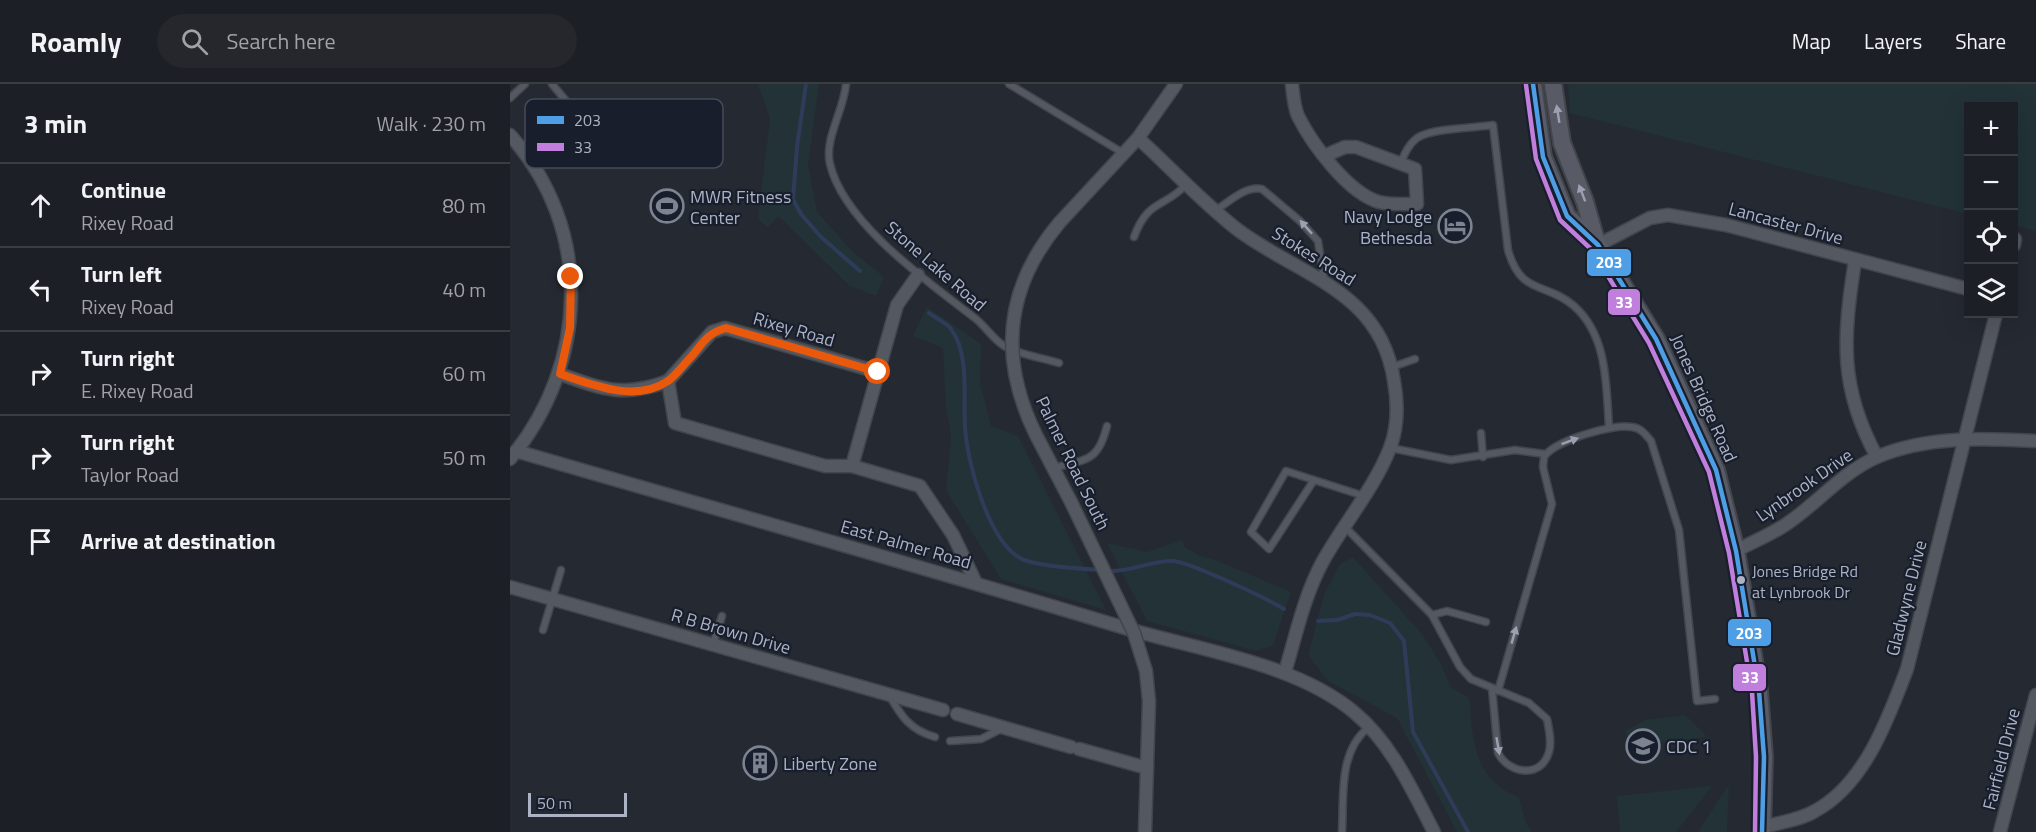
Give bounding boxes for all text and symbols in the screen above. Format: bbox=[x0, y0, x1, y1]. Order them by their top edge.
search box bbox=[157, 14, 577, 68]
text: Roamly bbox=[30, 20, 121, 63]
text: Search here bbox=[226, 24, 336, 58]
icon: search bbox=[178, 25, 211, 58]
text: Map bbox=[1792, 25, 1831, 57]
text: Layers bbox=[1864, 25, 1922, 57]
text: Share bbox=[1955, 25, 2006, 57]
legend bbox=[525, 99, 723, 168]
map controls bbox=[1964, 102, 2018, 318]
button: + bbox=[1964, 102, 2018, 156]
text: 3 min bbox=[24, 104, 87, 143]
one-way arrow bbox=[1553, 104, 1562, 123]
text: Walk · 230 m bbox=[377, 108, 486, 139]
text: 203 bbox=[574, 108, 601, 132]
text: 33 bbox=[574, 135, 592, 159]
button: − bbox=[1964, 156, 2018, 210]
text: Continue bbox=[81, 173, 166, 207]
place label: MWR Fitness Center bbox=[690, 183, 791, 231]
one-way arrow bbox=[1577, 184, 1587, 202]
sports icon: MWR Fitness Center bbox=[649, 188, 685, 224]
icon: ahead bbox=[24, 189, 57, 222]
text: 80 m bbox=[442, 190, 486, 221]
street label: Lancaster Drive bbox=[1726, 195, 1846, 251]
place label: Navy Lodge Bethesda bbox=[1344, 203, 1432, 251]
text: Rixey Road bbox=[81, 207, 174, 238]
hotel icon: Navy Lodge Bethesda bbox=[1437, 208, 1473, 244]
button: locate bbox=[1964, 210, 2018, 264]
street label: Stone Lake Road bbox=[880, 214, 992, 318]
street label: Stokes Road bbox=[1267, 220, 1361, 292]
one-way arrow bbox=[1300, 220, 1313, 235]
line badge: 203 bbox=[1586, 248, 1632, 277]
text: 203 bbox=[1596, 250, 1622, 274]
text: Turn left bbox=[81, 257, 162, 291]
route end bbox=[557, 263, 583, 289]
button: layers bbox=[1964, 264, 2018, 318]
icon: left bbox=[24, 273, 57, 306]
text: 40 m bbox=[442, 274, 486, 305]
line badge: 33 bbox=[1607, 288, 1641, 316]
text: 33 bbox=[1615, 290, 1633, 314]
text: Rixey Road bbox=[81, 291, 174, 322]
street label: Rixey Road bbox=[750, 305, 838, 353]
street label: Jones Bridge Road bbox=[1664, 330, 1744, 466]
text: Turn right bbox=[81, 341, 175, 375]
icon: right bbox=[24, 357, 57, 390]
text: 60 m bbox=[442, 358, 486, 389]
route start bbox=[864, 358, 890, 384]
text: E. Rixey Road bbox=[81, 375, 194, 406]
street label: Palmer Road South bbox=[1029, 392, 1117, 534]
text: Turn right bbox=[81, 425, 175, 459]
one-way arrow bbox=[1561, 436, 1579, 446]
icon: right bbox=[24, 441, 57, 474]
text: 50 m bbox=[442, 442, 486, 473]
street label: Lynbrook Drive bbox=[1750, 442, 1858, 528]
text: Taylor Road bbox=[81, 459, 179, 490]
street label: East Palmer Road bbox=[838, 512, 974, 576]
text: Arrive at destination bbox=[81, 524, 276, 558]
icon: arrive bbox=[24, 525, 57, 558]
street label: Gladwyne Drive bbox=[1879, 537, 1933, 659]
place label: Jones Bridge Rd at Lynbrook Dr bbox=[1752, 559, 1858, 604]
marker: Jones Bridge Rd at Lynbrook Dr bbox=[1735, 574, 1747, 586]
street label: R B Brown Drive bbox=[668, 601, 794, 661]
line badge: 203 bbox=[1727, 618, 1772, 647]
text: 203 bbox=[1736, 621, 1762, 645]
one-way arrow bbox=[1510, 625, 1519, 643]
line badge: 33 bbox=[1732, 663, 1767, 692]
text: 33 bbox=[1741, 665, 1759, 689]
street label: Fairfield Drive bbox=[1975, 705, 2027, 813]
school or university icon: CDC 1 bbox=[1625, 728, 1661, 764]
place label: CDC 1 bbox=[1666, 733, 1711, 760]
one-way arrow bbox=[1494, 737, 1503, 756]
building icon: Liberty Zone bbox=[742, 745, 778, 781]
place label: Liberty Zone bbox=[783, 750, 877, 777]
scale bar bbox=[528, 790, 627, 818]
text: 50 m bbox=[537, 791, 572, 815]

